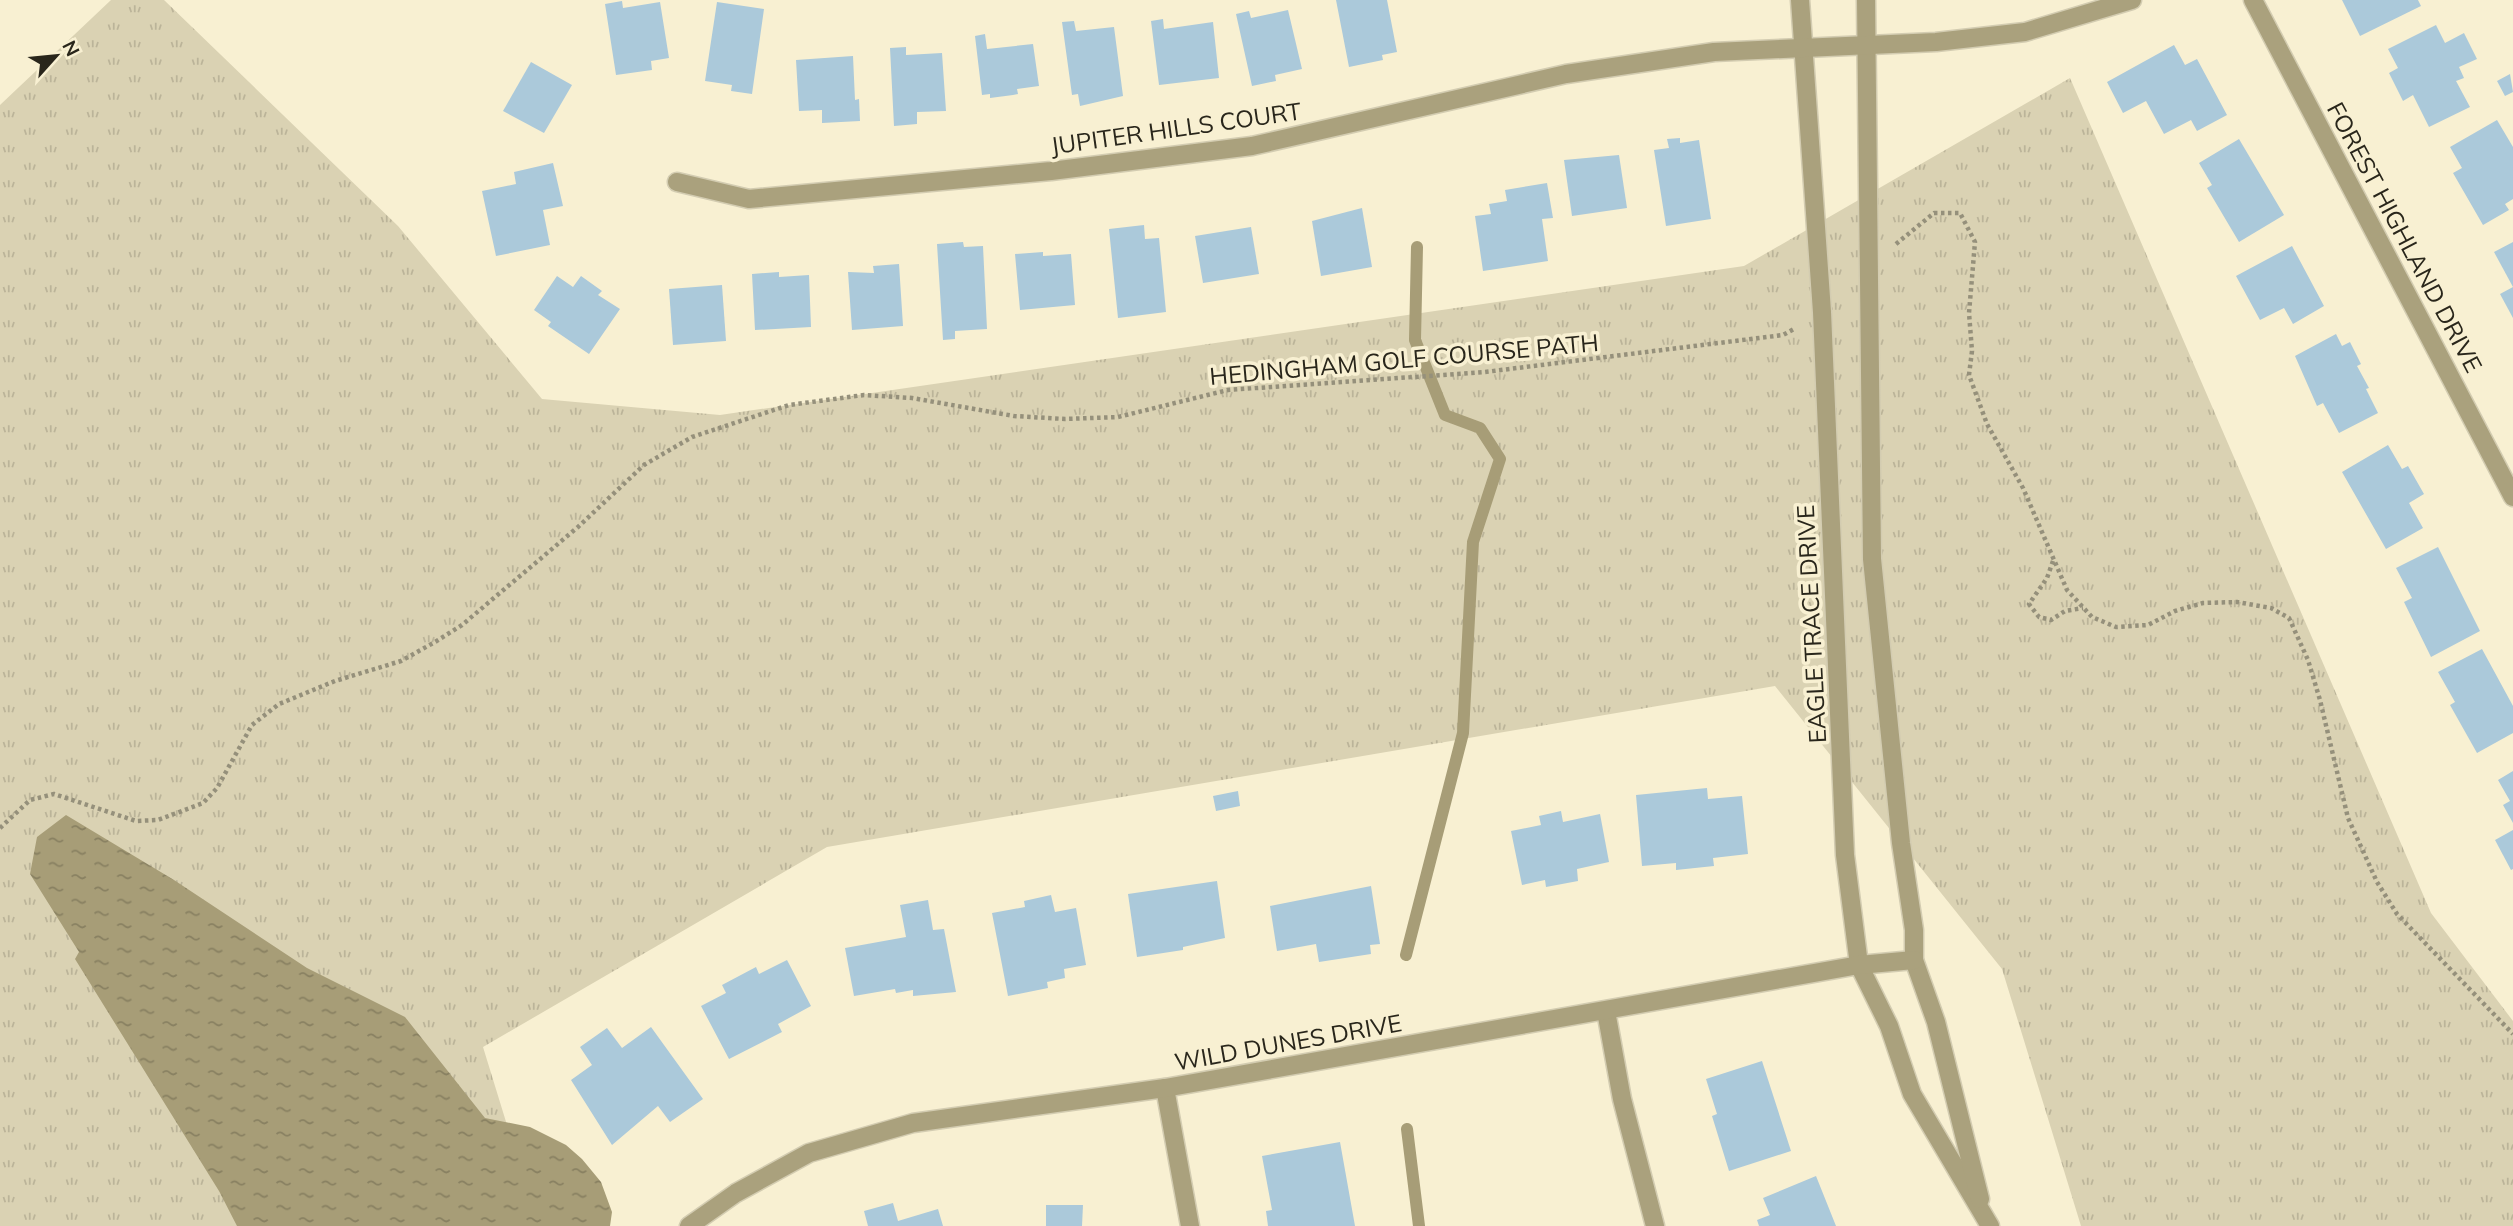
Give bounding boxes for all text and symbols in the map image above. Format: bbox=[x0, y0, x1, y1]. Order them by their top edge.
north arrow bbox=[21, 21, 91, 91]
text: N bbox=[57, 36, 85, 60]
street label: JUPITER HILLS COURT bbox=[1049, 95, 1304, 160]
street label: FOREST HIGHLAND DRIVE bbox=[2321, 97, 2489, 377]
street label: HEDINGHAM GOLF COURSE PATH bbox=[1208, 327, 1600, 391]
street label: EAGLE TRACE DRIVE bbox=[1790, 504, 1832, 744]
street label: WILD DUNES DRIVE bbox=[1172, 1007, 1404, 1077]

